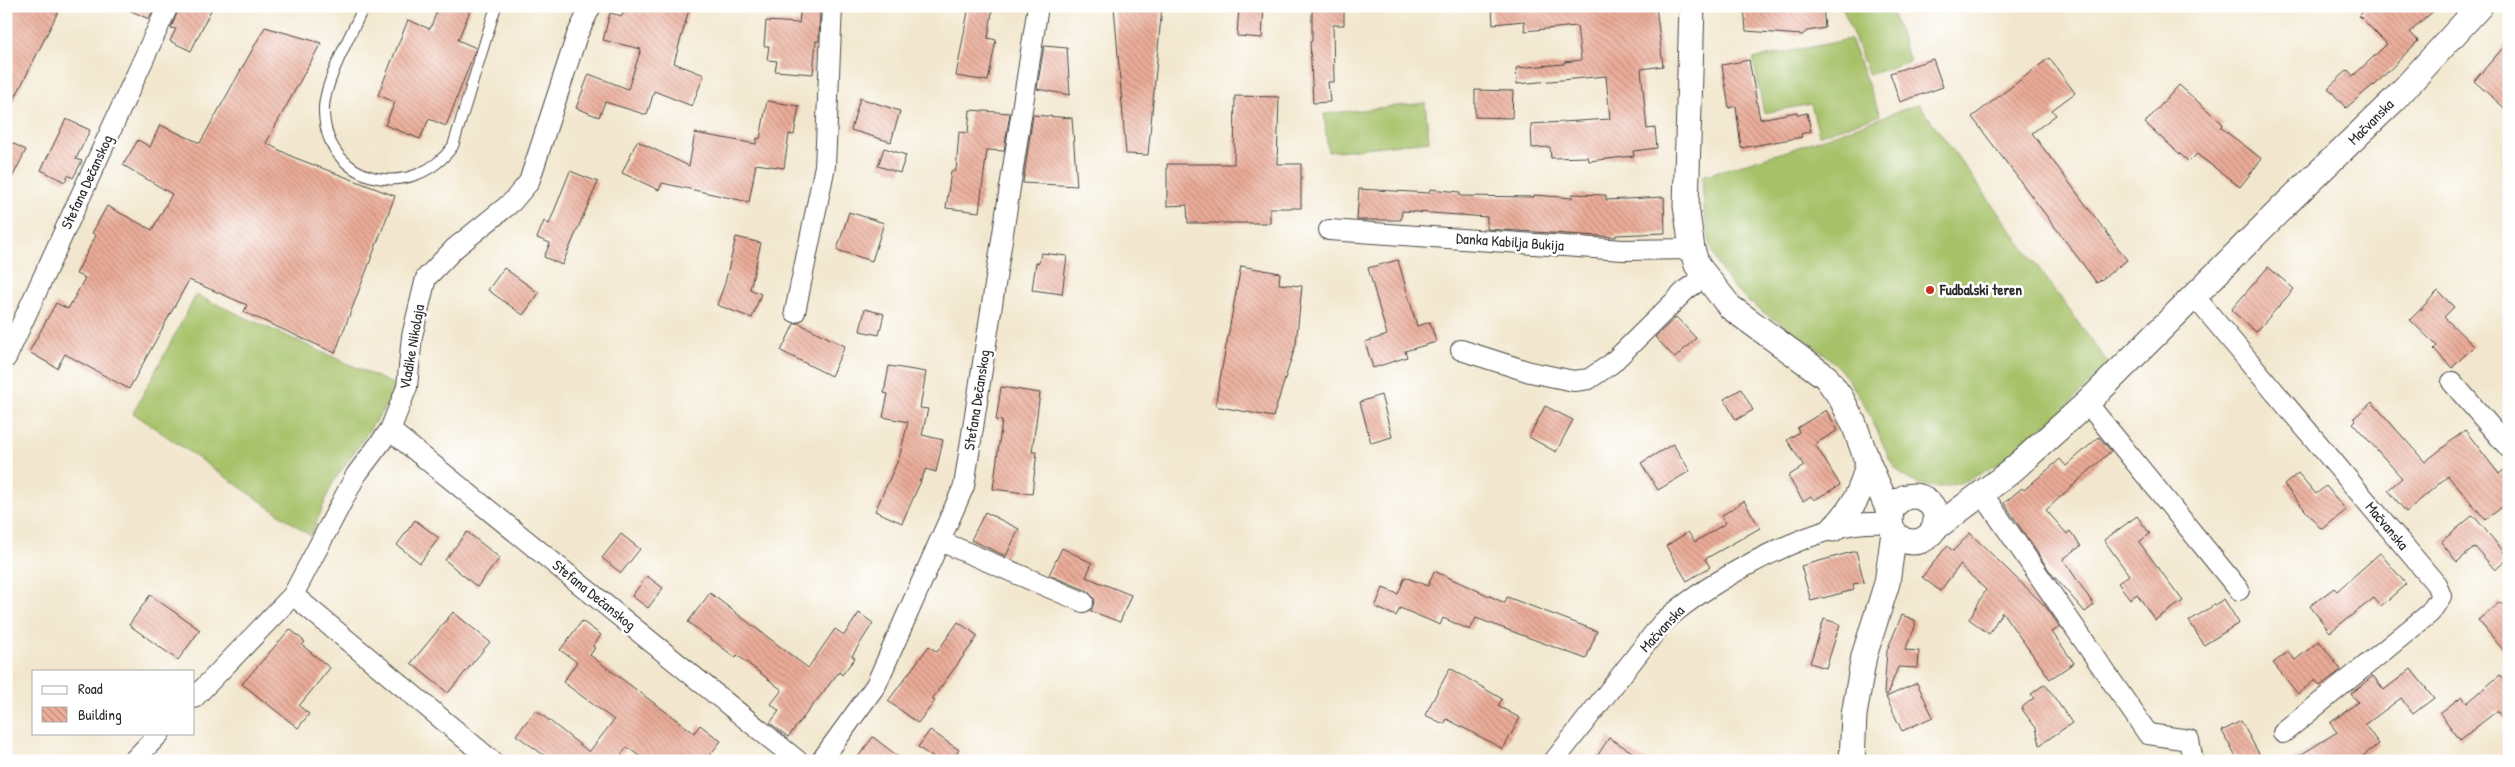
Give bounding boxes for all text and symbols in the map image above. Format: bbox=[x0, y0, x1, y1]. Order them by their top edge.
street label: Mačvanska bbox=[2343, 94, 2398, 149]
street label: Stefana Dečanskog bbox=[56, 131, 118, 232]
street label: Danka Kabilja Bukija bbox=[1455, 227, 1565, 256]
place label: Fudbalski teren bbox=[1939, 279, 2022, 300]
marker: Fudbalski teren bbox=[1924, 284, 1936, 296]
street label: Vladike Nikolaja bbox=[394, 303, 429, 391]
street label: Stefana Dečanskog bbox=[958, 348, 995, 452]
street label: Mačvanska bbox=[2361, 497, 2414, 554]
street label: Stefana Dečanskog bbox=[548, 554, 641, 635]
street label: Mačvanska bbox=[1634, 601, 1689, 657]
legend bbox=[32, 670, 195, 734]
text: Road bbox=[78, 678, 103, 699]
text: Building bbox=[78, 704, 122, 725]

